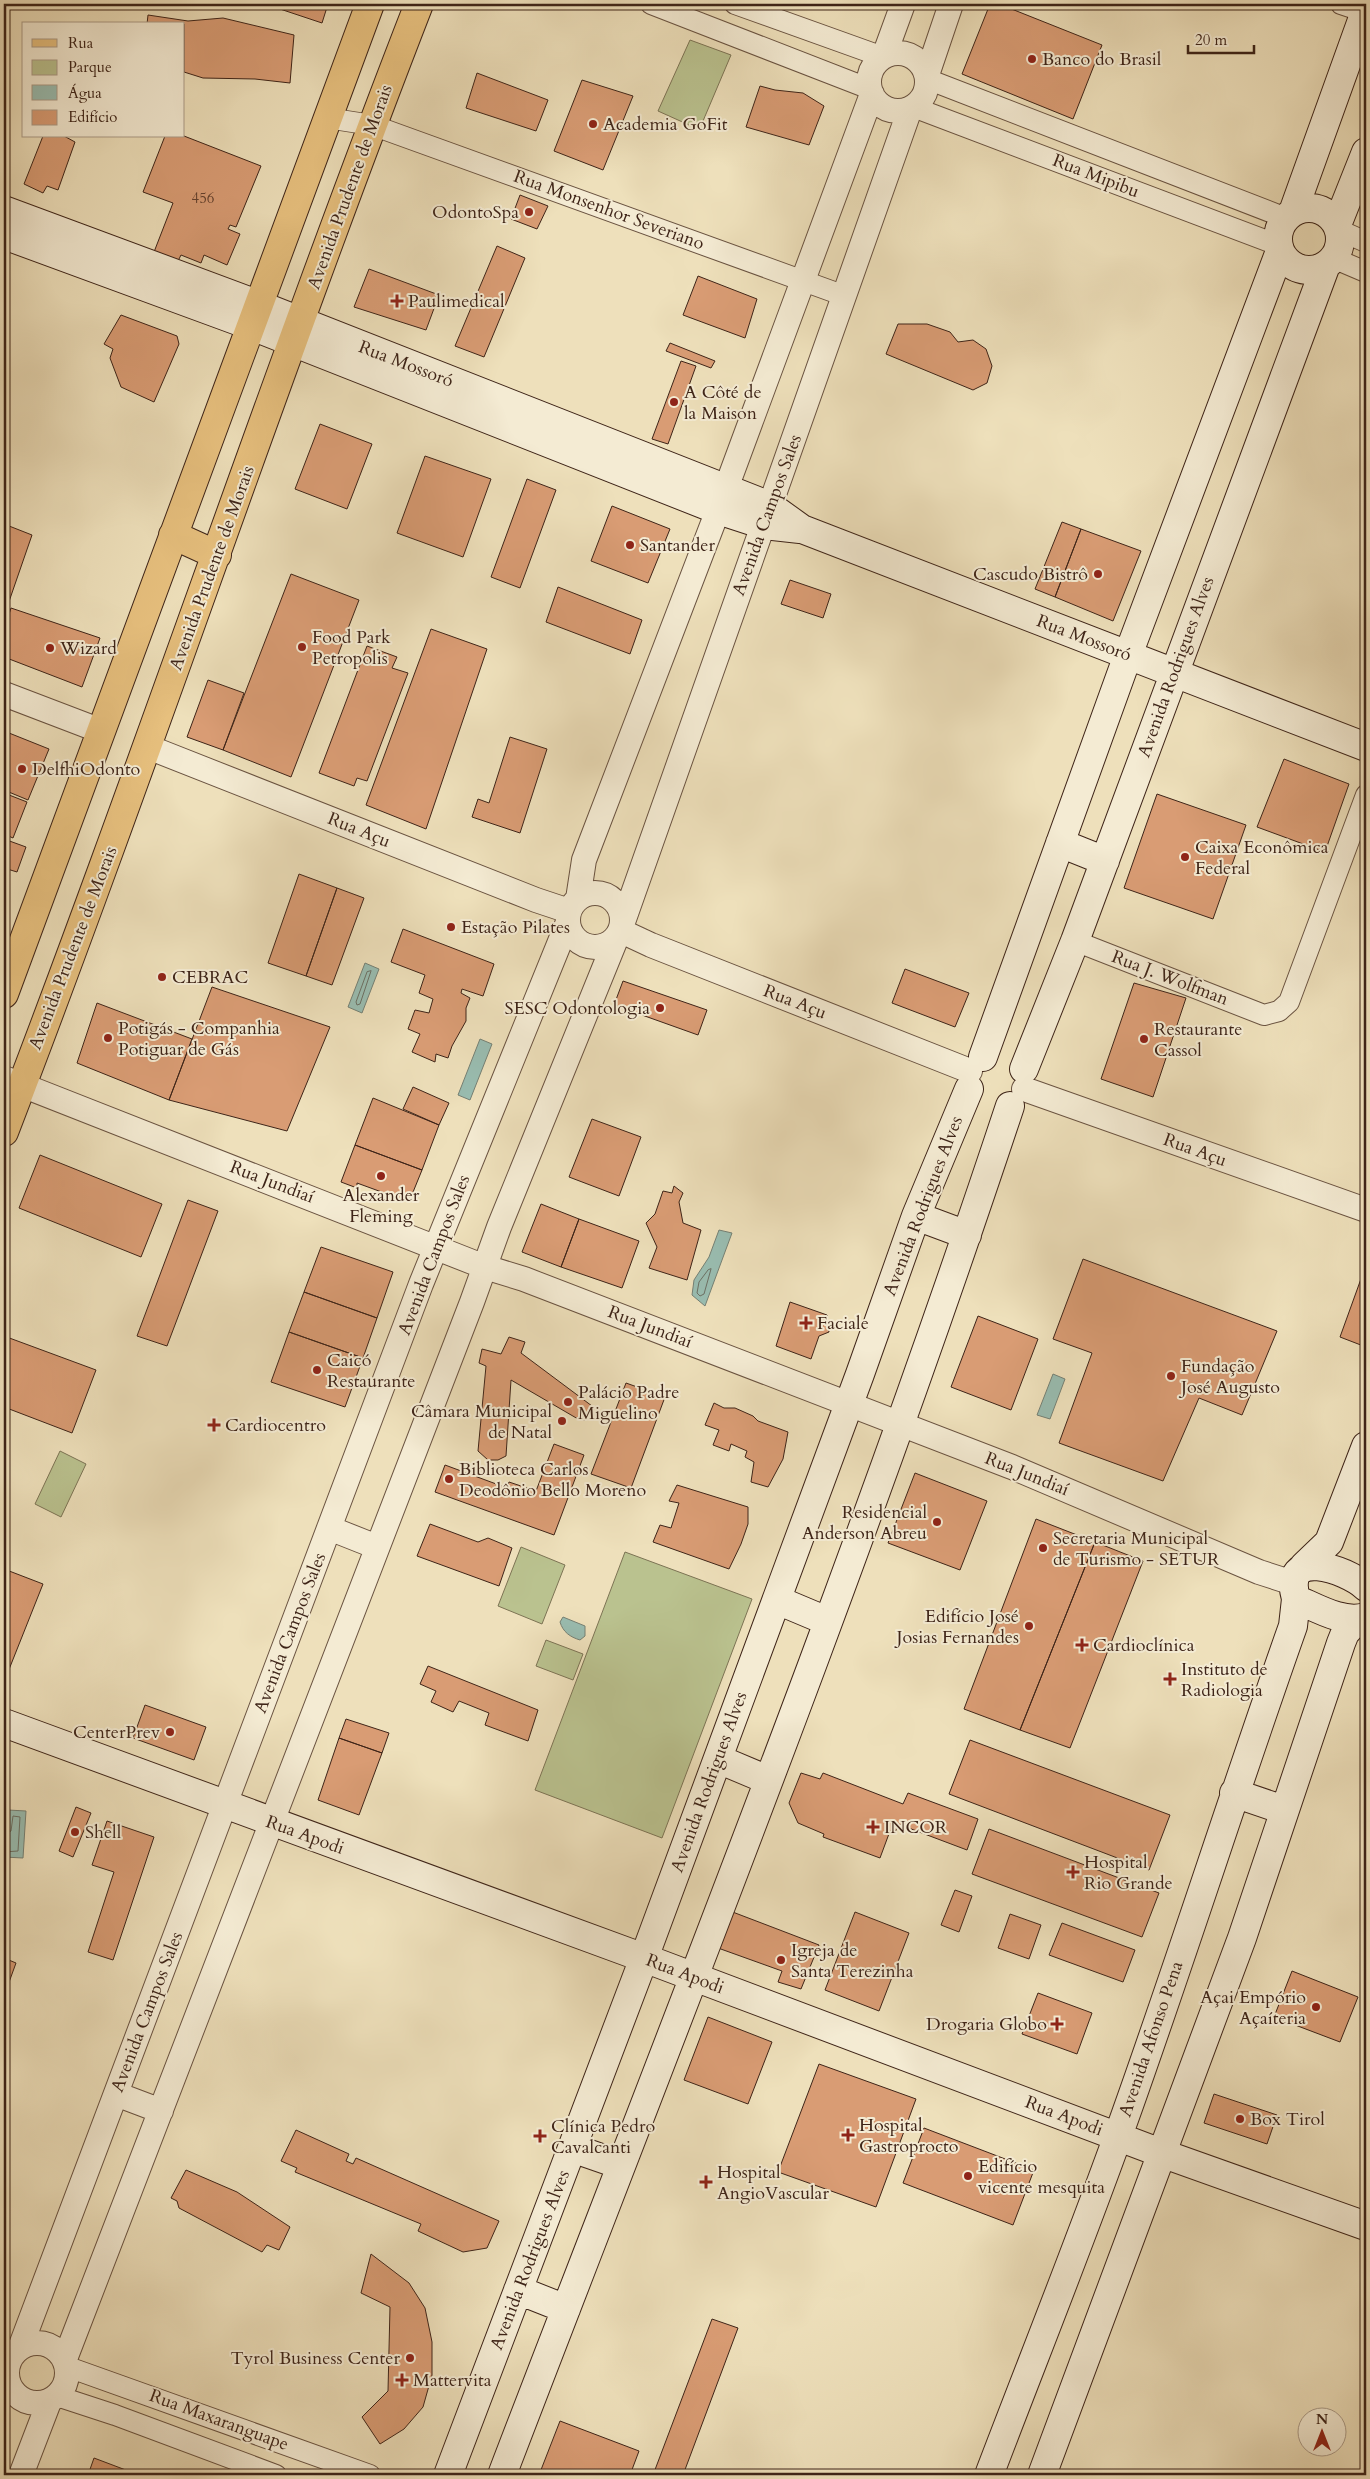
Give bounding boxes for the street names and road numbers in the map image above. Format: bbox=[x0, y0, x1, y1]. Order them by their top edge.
street label: Avenida Prudente de Morais bbox=[301, 81, 399, 293]
street label: Rua Mipibu bbox=[1049, 148, 1143, 204]
street label: Rua Monsenhor Severiano bbox=[510, 164, 708, 256]
street label: Rua Mossoró bbox=[355, 334, 457, 394]
street label: Avenida Campos Sales bbox=[726, 431, 808, 599]
street label: Avenida Prudente de Morais bbox=[163, 462, 261, 674]
street label: Avenida Rodrigues Alves bbox=[1132, 573, 1220, 761]
street label: Rua Mossoró bbox=[1033, 608, 1135, 668]
street label: Rua Açu bbox=[324, 806, 394, 854]
street label: Avenida Prudente de Morais bbox=[23, 843, 123, 1053]
street label: Rua J. Wolfman bbox=[1108, 944, 1233, 1012]
street label: Rua Açu bbox=[760, 979, 830, 1026]
street label: Avenida Rodrigues Alves bbox=[877, 1113, 969, 1299]
street label: Rua Açu bbox=[1160, 1127, 1230, 1173]
street label: Rua Jundiaí bbox=[226, 1154, 318, 1210]
street label: Avenida Campos Sales bbox=[392, 1171, 476, 1339]
street label: Rua Jundiaí bbox=[604, 1299, 696, 1355]
street label: Rua Jundiaí bbox=[981, 1446, 1073, 1502]
street label: Avenida Campos Sales bbox=[248, 1549, 332, 1717]
street label: Avenida Rodrigues Alves bbox=[665, 1688, 753, 1876]
street label: Rua Apodi bbox=[262, 1809, 348, 1861]
street label: Avenida Campos Sales bbox=[105, 1928, 189, 2096]
street label: Rua Apodi bbox=[642, 1948, 728, 2000]
street label: Avenida Afonso Pena bbox=[1113, 1958, 1189, 2120]
street label: Rua Apodi bbox=[1021, 2090, 1107, 2142]
street label: Avenida Rodrigues Alves bbox=[484, 2167, 576, 2353]
street label: Rua Maxaranguape bbox=[146, 2383, 292, 2457]

